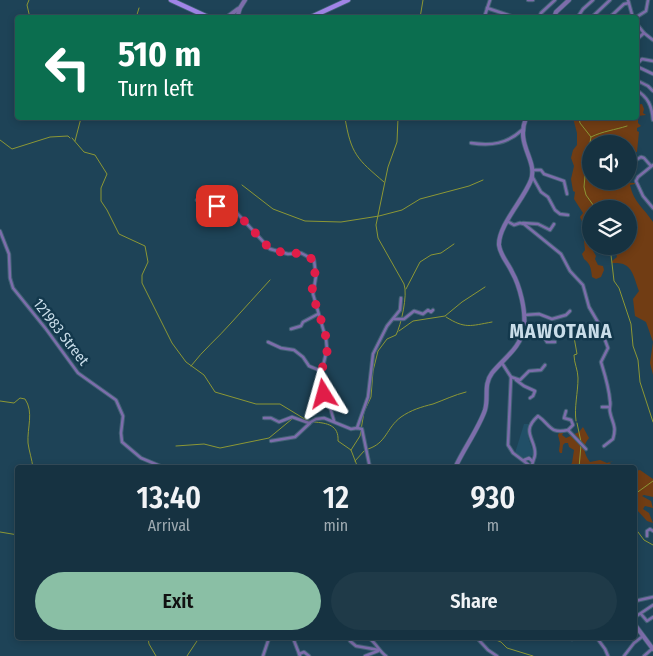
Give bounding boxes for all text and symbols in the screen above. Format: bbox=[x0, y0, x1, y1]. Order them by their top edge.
text: 510 m bbox=[118, 33, 201, 75]
icon: left bbox=[35, 35, 100, 100]
text: Turn left bbox=[118, 75, 194, 102]
map controls bbox=[582, 135, 637, 255]
button: sound bbox=[582, 135, 637, 190]
pin bbox=[196, 185, 238, 227]
icon: arrive bbox=[203, 192, 231, 220]
button: layers bbox=[582, 200, 637, 255]
street label: 121983 Street bbox=[29, 295, 93, 369]
district label: MAWOTANA bbox=[509, 319, 613, 343]
position arrow bbox=[297, 367, 349, 419]
text: 13:40 bbox=[137, 480, 201, 516]
text: 12 bbox=[323, 480, 349, 516]
text: 930 bbox=[471, 480, 515, 516]
text: Arrival bbox=[148, 516, 190, 535]
text: min bbox=[323, 516, 348, 535]
text: m bbox=[487, 516, 499, 535]
button: Exit bbox=[35, 572, 321, 630]
button: Share bbox=[331, 572, 617, 630]

